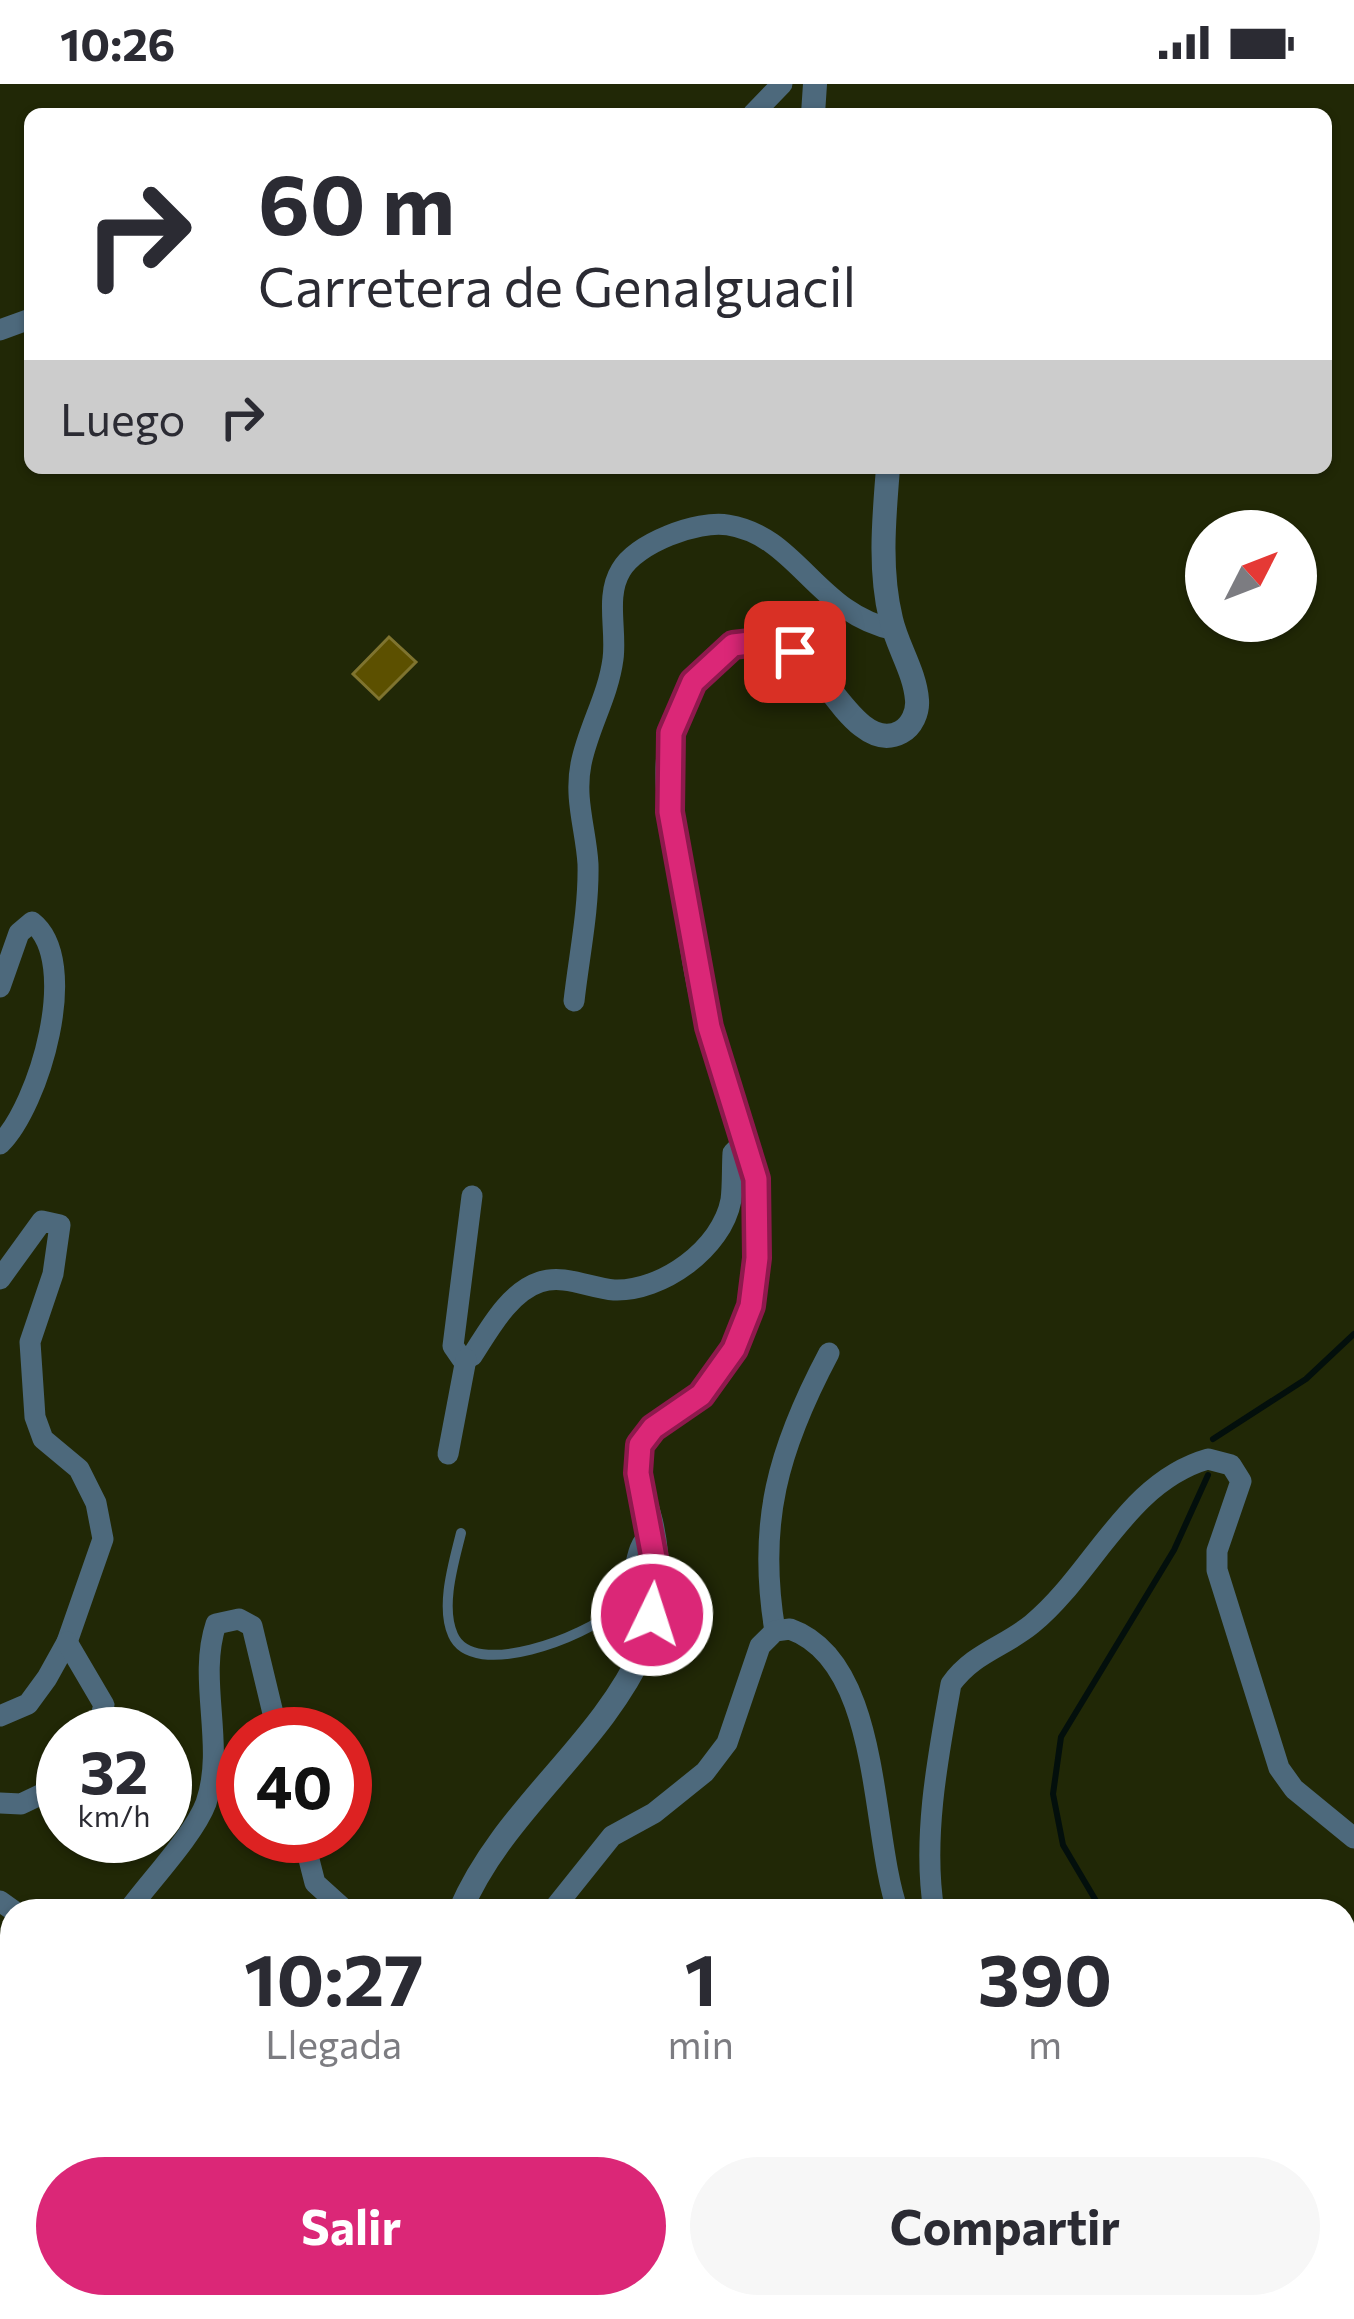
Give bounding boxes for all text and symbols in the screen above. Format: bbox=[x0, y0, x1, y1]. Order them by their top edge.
text: 10:26 bbox=[60, 15, 175, 70]
text: 60 m bbox=[258, 150, 455, 252]
icon: right bbox=[60, 156, 216, 312]
text: Carretera de Genalguacil bbox=[258, 252, 856, 318]
icon: right bbox=[209, 384, 275, 450]
text: Luego bbox=[60, 390, 185, 445]
north arrow bbox=[1185, 510, 1317, 642]
map controls bbox=[1185, 510, 1317, 642]
pin bbox=[744, 601, 846, 703]
icon: arrive bbox=[762, 619, 828, 685]
position arrow bbox=[589, 1552, 715, 1678]
speed limit sign: 40 bbox=[216, 1707, 372, 1863]
text: 32 bbox=[80, 1733, 148, 1806]
text: km/h bbox=[78, 1796, 150, 1833]
text: 10:27 bbox=[244, 1933, 424, 2021]
text: 1 bbox=[684, 1933, 717, 2021]
text: 390 bbox=[978, 1933, 1112, 2021]
text: Llegada bbox=[265, 2019, 402, 2067]
text: min bbox=[667, 2019, 734, 2067]
text: m bbox=[1028, 2019, 1062, 2067]
button: Salir bbox=[36, 2157, 666, 2295]
button: Compartir bbox=[690, 2157, 1320, 2295]

